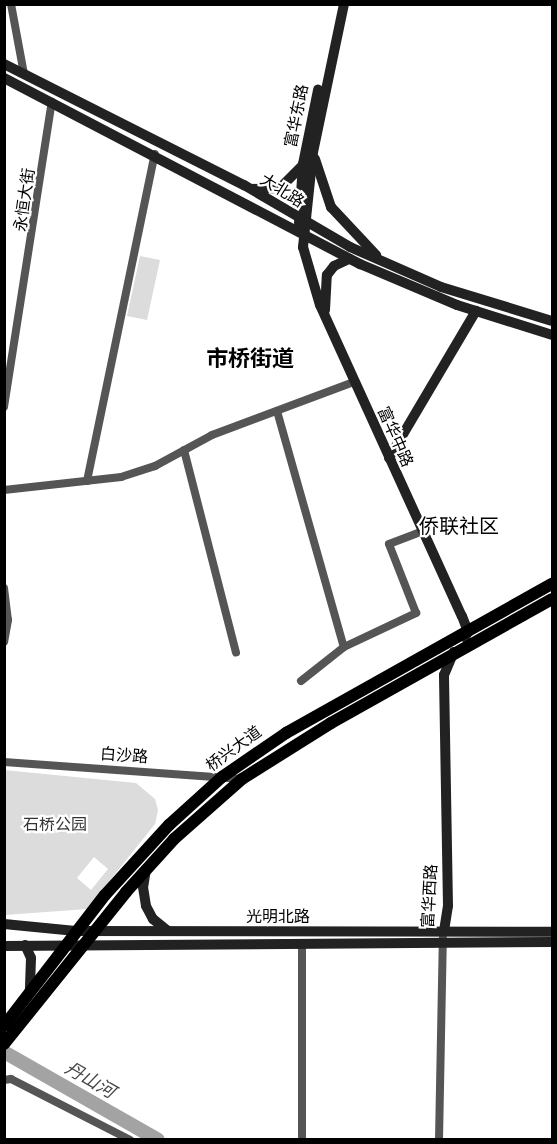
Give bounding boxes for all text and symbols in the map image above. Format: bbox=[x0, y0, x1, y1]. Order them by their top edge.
street label: 富华东路 bbox=[281, 83, 313, 149]
street label: 永恒大街 bbox=[11, 167, 39, 233]
street label: 大北路 bbox=[257, 170, 307, 212]
district label: 市桥街道 bbox=[206, 347, 294, 373]
street label: 富华中路 bbox=[373, 404, 417, 470]
district label: 侨联社区 bbox=[419, 514, 499, 538]
street label: 桥兴大道 bbox=[202, 722, 266, 776]
street label: 白沙路 bbox=[99, 745, 149, 767]
park label: 石桥公园 bbox=[23, 815, 87, 835]
street label: 富华西路 bbox=[419, 864, 441, 928]
street label: 光明北路 bbox=[246, 907, 310, 927]
water label: 丹山河 bbox=[61, 1057, 119, 1103]

